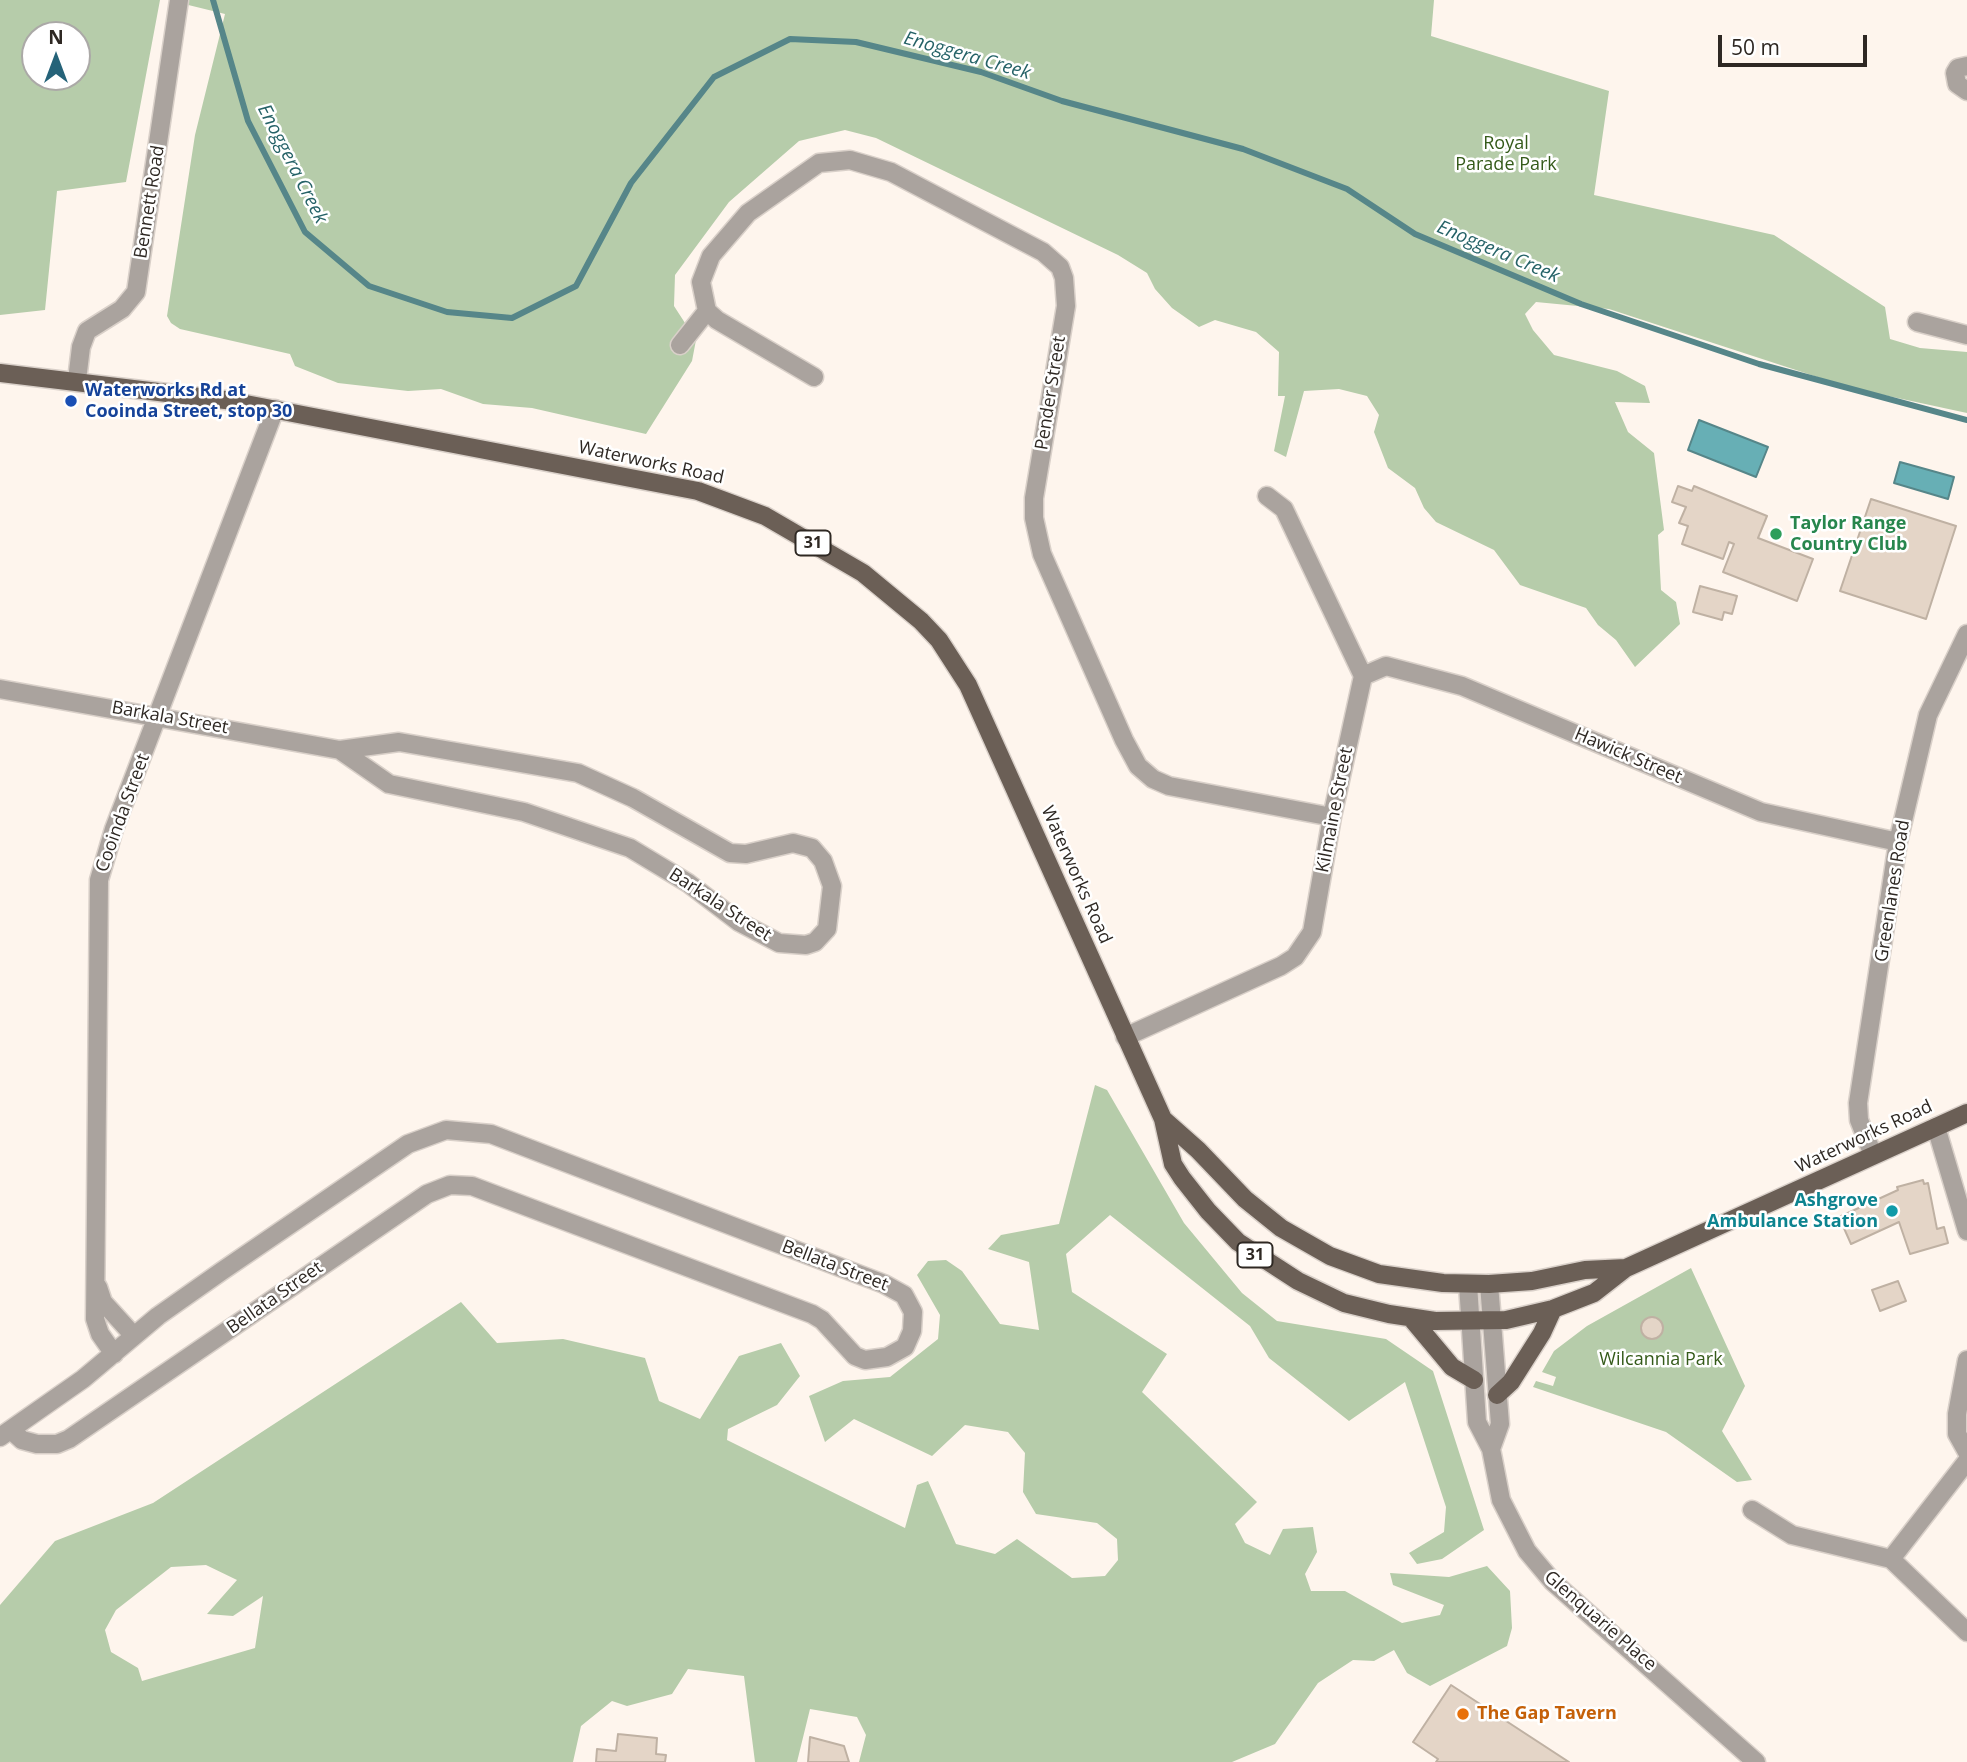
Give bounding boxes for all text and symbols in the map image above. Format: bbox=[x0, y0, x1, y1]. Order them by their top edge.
north arrow bbox=[21, 21, 91, 91]
scale bar bbox=[1722, 21, 1871, 65]
text: N bbox=[48, 24, 64, 50]
water label: Enoggera Creek bbox=[901, 27, 1033, 85]
text: 50 m bbox=[1731, 33, 1780, 61]
water label: Enoggera Creek bbox=[252, 101, 332, 227]
park label: Royal Parade Park bbox=[1455, 133, 1557, 176]
street label: Bennett Road bbox=[130, 144, 170, 260]
water label: Enoggera Creek bbox=[1433, 216, 1563, 288]
street label: Pender Street bbox=[1031, 334, 1071, 452]
place label: Waterworks Rd at Cooinda Street, stop 30 bbox=[85, 380, 292, 422]
marker: Waterworks Rd at Cooinda Street, stop 30 bbox=[63, 393, 79, 409]
street label: Waterworks Road bbox=[576, 437, 726, 489]
place label: Taylor Range Country Club bbox=[1790, 513, 1907, 556]
marker: Taylor Range Country Club bbox=[1768, 526, 1784, 542]
road number: 31 bbox=[796, 530, 830, 556]
street label: Barkala Street bbox=[110, 697, 230, 739]
street label: Hawick Street bbox=[1571, 724, 1685, 788]
street label: Kilmaine Street bbox=[1312, 745, 1358, 875]
street label: Cooinda Street bbox=[92, 751, 154, 875]
street label: Waterworks Road bbox=[1036, 803, 1116, 947]
street label: Greenlanes Road bbox=[1871, 818, 1915, 964]
street label: Barkala Street bbox=[665, 864, 775, 946]
street label: Waterworks Road bbox=[1792, 1096, 1936, 1178]
place label: Ashgrove Ambulance Station bbox=[1707, 1190, 1878, 1232]
marker: Ashgrove Ambulance Station bbox=[1884, 1203, 1900, 1219]
street label: Bellata Street bbox=[779, 1236, 891, 1296]
road number: 31 bbox=[1238, 1242, 1272, 1268]
street label: Bellata Street bbox=[223, 1257, 327, 1339]
park label: Wilcannia Park bbox=[1599, 1349, 1723, 1371]
street label: Glenquarie Place bbox=[1539, 1566, 1661, 1676]
place label: The Gap Tavern bbox=[1477, 1703, 1617, 1725]
marker: The Gap Tavern bbox=[1455, 1706, 1471, 1722]

